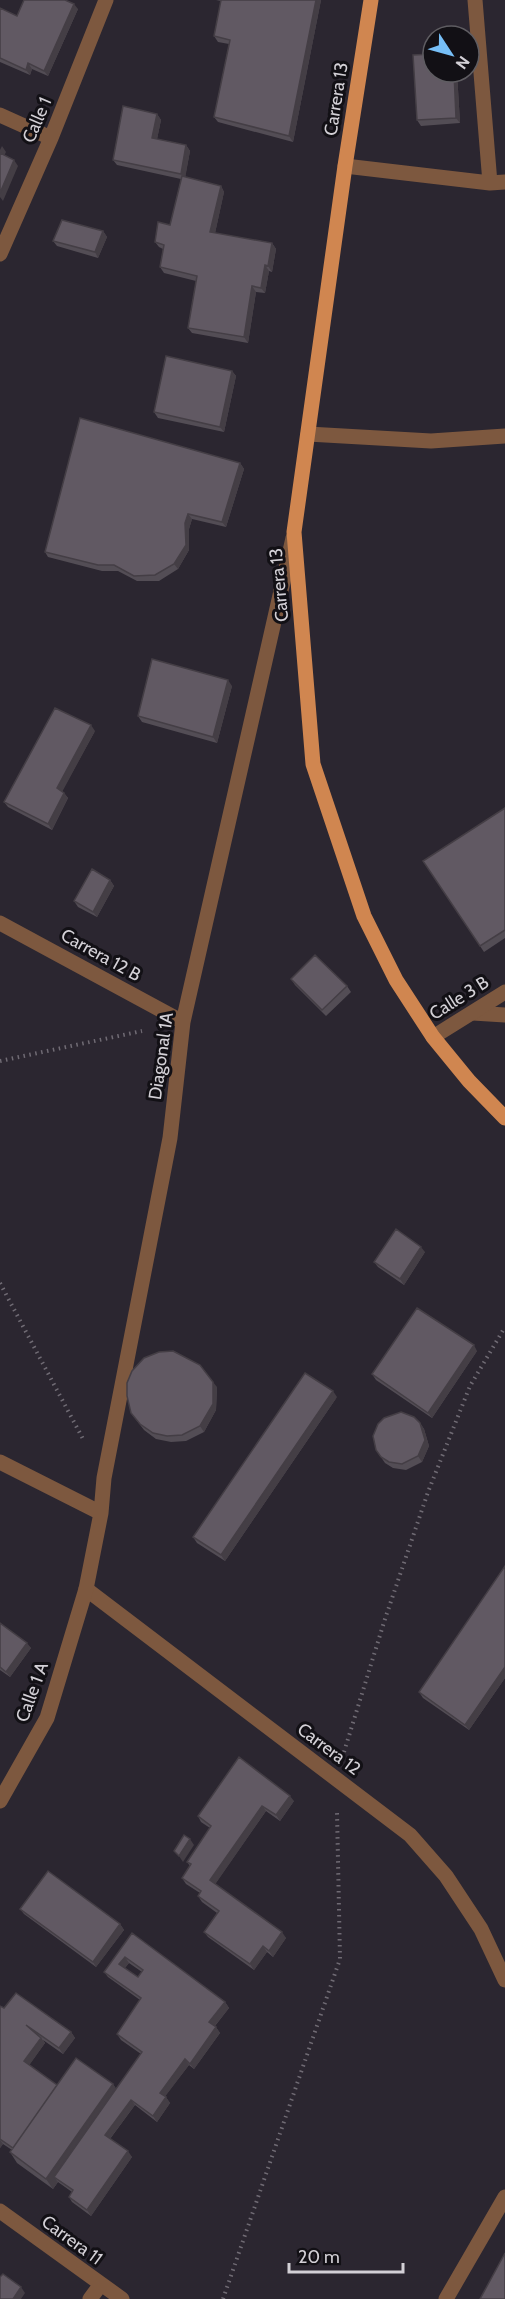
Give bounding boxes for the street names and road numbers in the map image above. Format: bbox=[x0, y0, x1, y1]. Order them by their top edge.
street label: Carrera 13 bbox=[319, 61, 353, 137]
street label: Calle 1 bbox=[18, 94, 56, 146]
street label: Carrera 13 bbox=[265, 547, 293, 623]
street label: Carrera 12 B bbox=[57, 924, 145, 986]
street label: Calle 3 B bbox=[425, 971, 493, 1025]
street label: Diagonal 1A bbox=[144, 1011, 178, 1101]
street label: Calle 1 A bbox=[11, 1659, 53, 1725]
street label: Carrera 12 bbox=[293, 1718, 365, 1780]
street label: Carrera 11 bbox=[37, 2211, 107, 2269]

